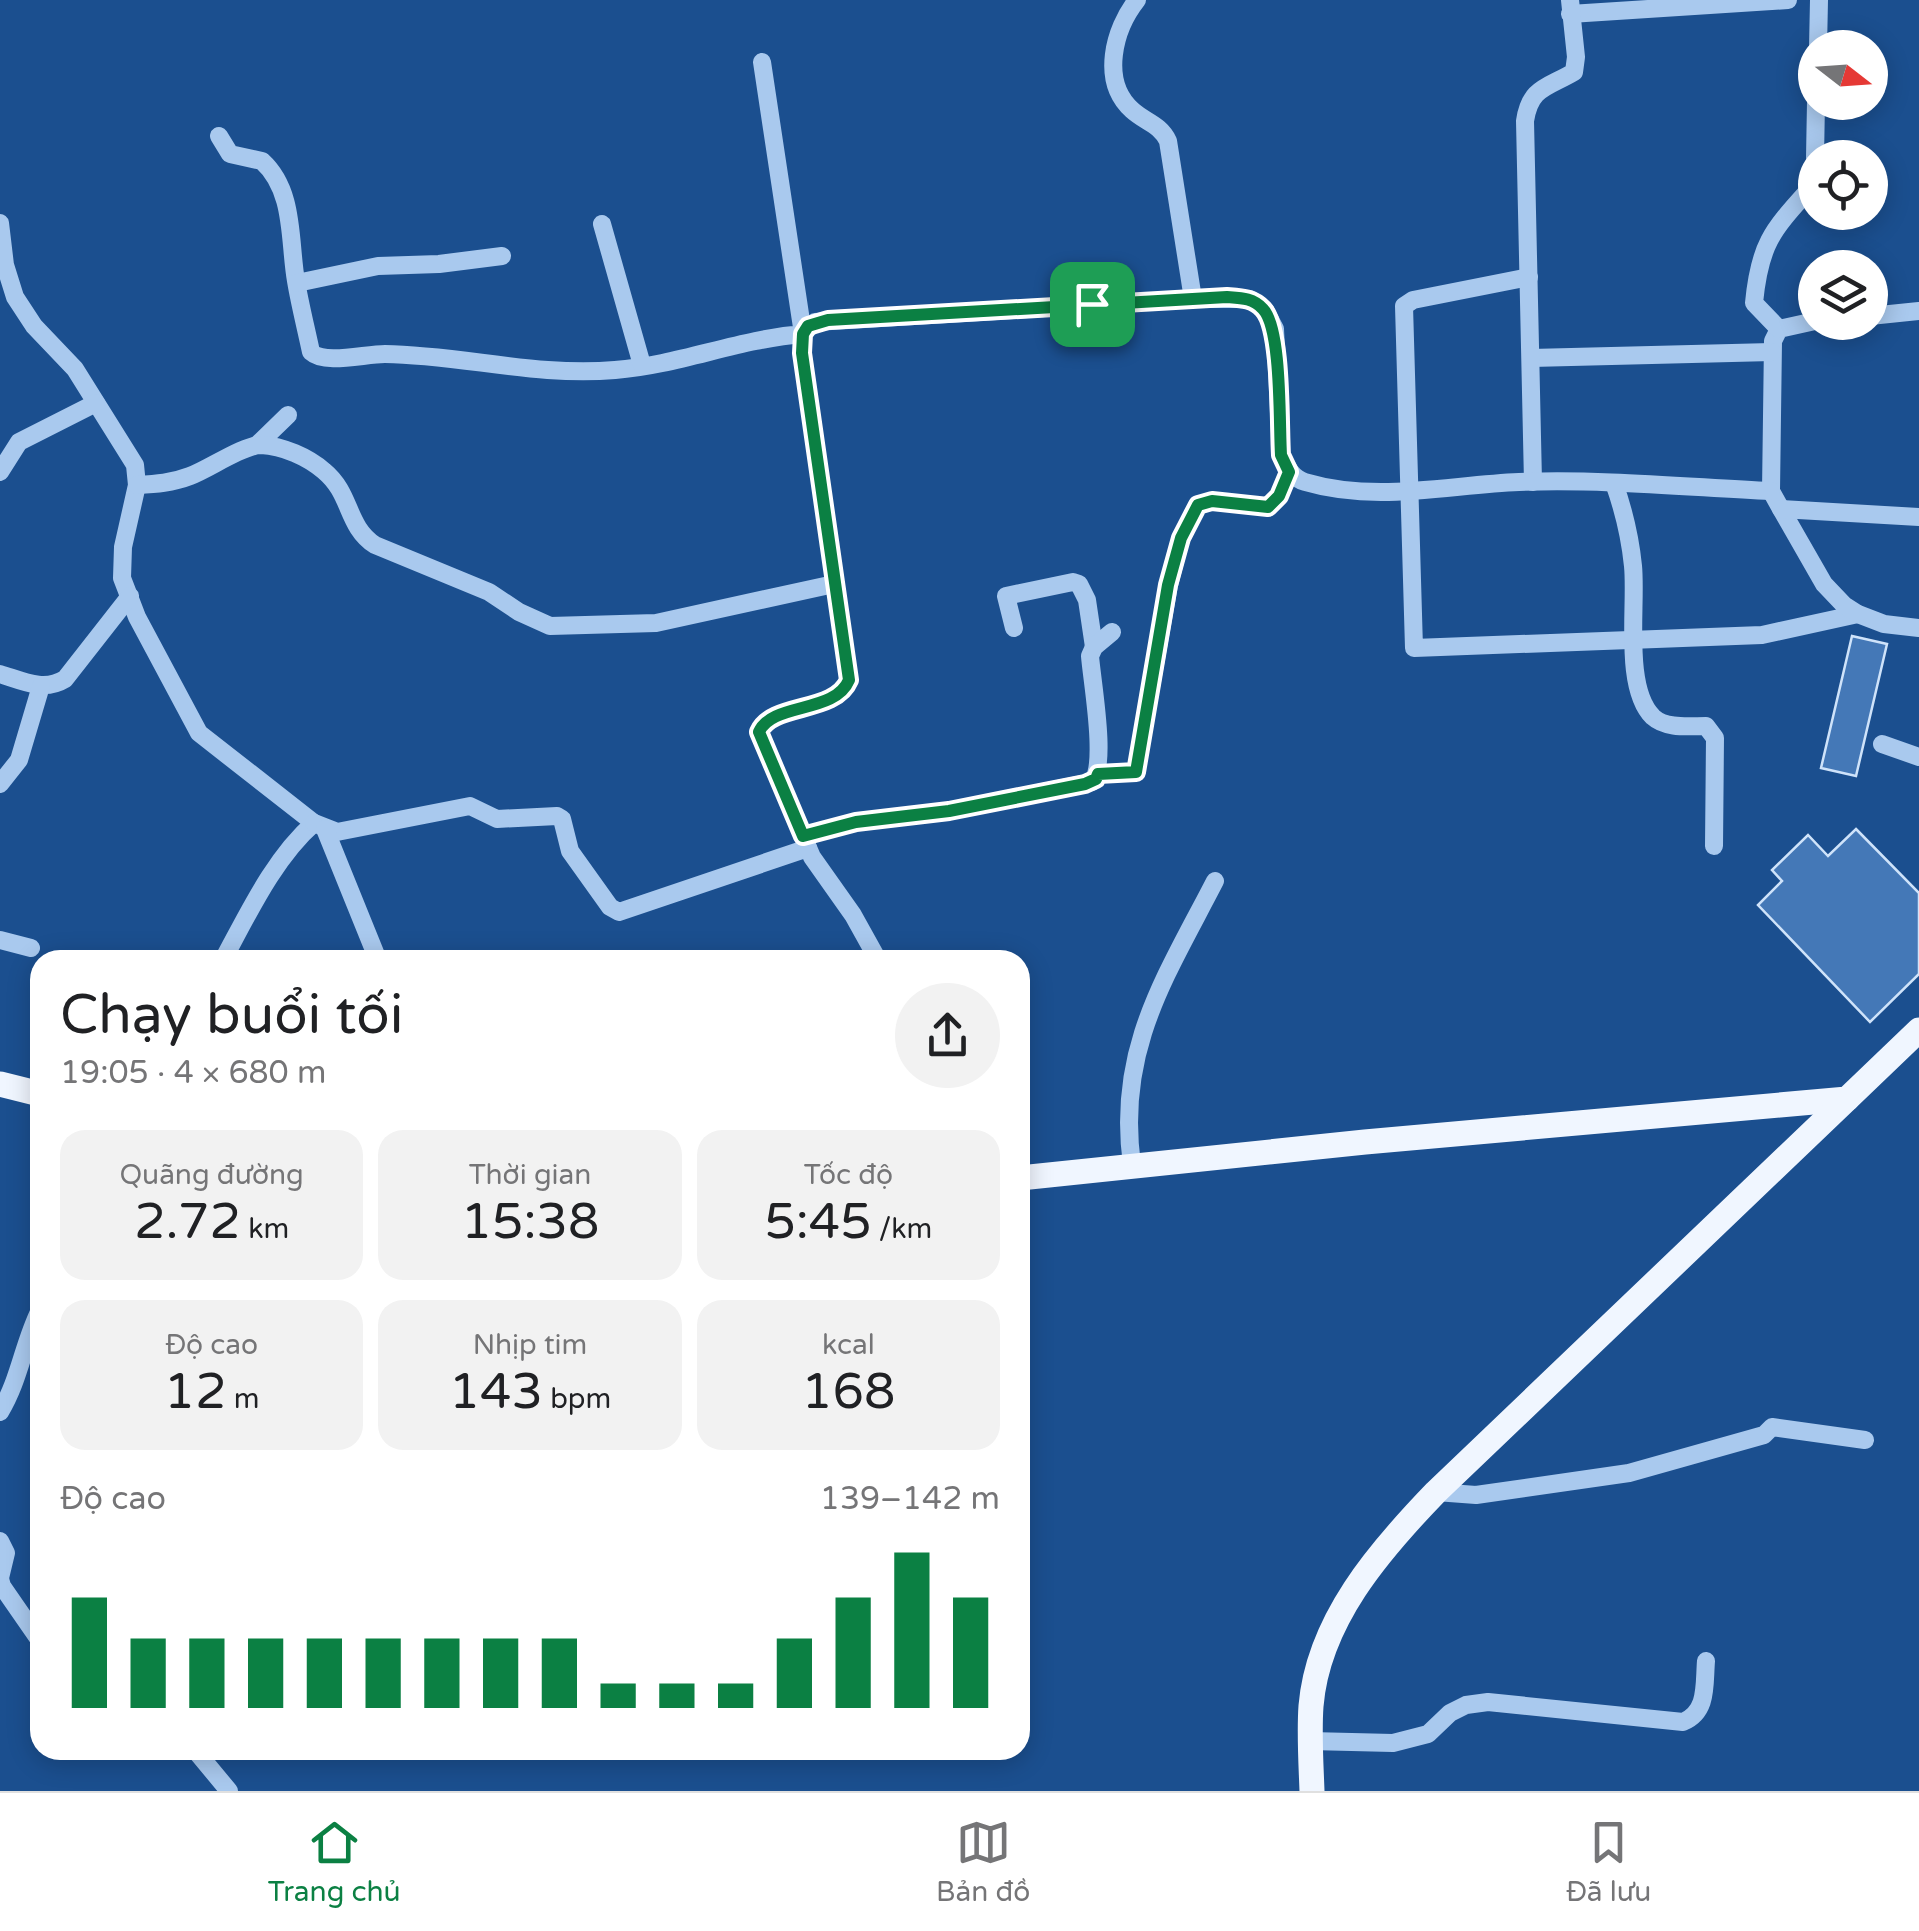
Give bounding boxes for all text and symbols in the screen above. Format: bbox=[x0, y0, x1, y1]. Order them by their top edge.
north arrow bbox=[1798, 30, 1888, 120]
map controls bbox=[1798, 30, 1888, 340]
button: locate bbox=[1798, 140, 1888, 230]
button: layers bbox=[1798, 250, 1888, 340]
pin bbox=[1050, 262, 1135, 347]
icon: arrive bbox=[1065, 277, 1120, 332]
text: Chạy buổi tối bbox=[60, 983, 403, 1049]
button: share bbox=[895, 983, 1000, 1088]
text: 19:05 · 4 × 680 m bbox=[60, 1054, 326, 1092]
text: Quãng đường bbox=[120, 1158, 304, 1192]
text: Thời gian bbox=[469, 1158, 591, 1192]
text: Tốc độ bbox=[804, 1158, 893, 1192]
text: 2.72 bbox=[134, 1192, 241, 1252]
text: 15:38 bbox=[461, 1192, 599, 1252]
text: 5:45 bbox=[764, 1192, 872, 1252]
text: km bbox=[241, 1212, 289, 1246]
text: /km bbox=[872, 1212, 932, 1246]
text: Độ cao bbox=[165, 1328, 258, 1362]
text: Nhịp tim bbox=[473, 1328, 587, 1362]
text: kcal bbox=[822, 1328, 875, 1362]
text: 12 bbox=[164, 1362, 227, 1422]
text: 143 bbox=[449, 1362, 543, 1422]
text: 168 bbox=[801, 1362, 895, 1422]
text: m bbox=[227, 1382, 260, 1416]
text: bpm bbox=[543, 1382, 611, 1416]
text: Độ cao bbox=[60, 1480, 166, 1518]
text: 139–142 m bbox=[820, 1480, 1000, 1518]
tab: Trang chủ bbox=[268, 1815, 401, 1909]
tab: Bản đồ bbox=[936, 1815, 1030, 1909]
tab: Đã lưu bbox=[1566, 1815, 1651, 1909]

